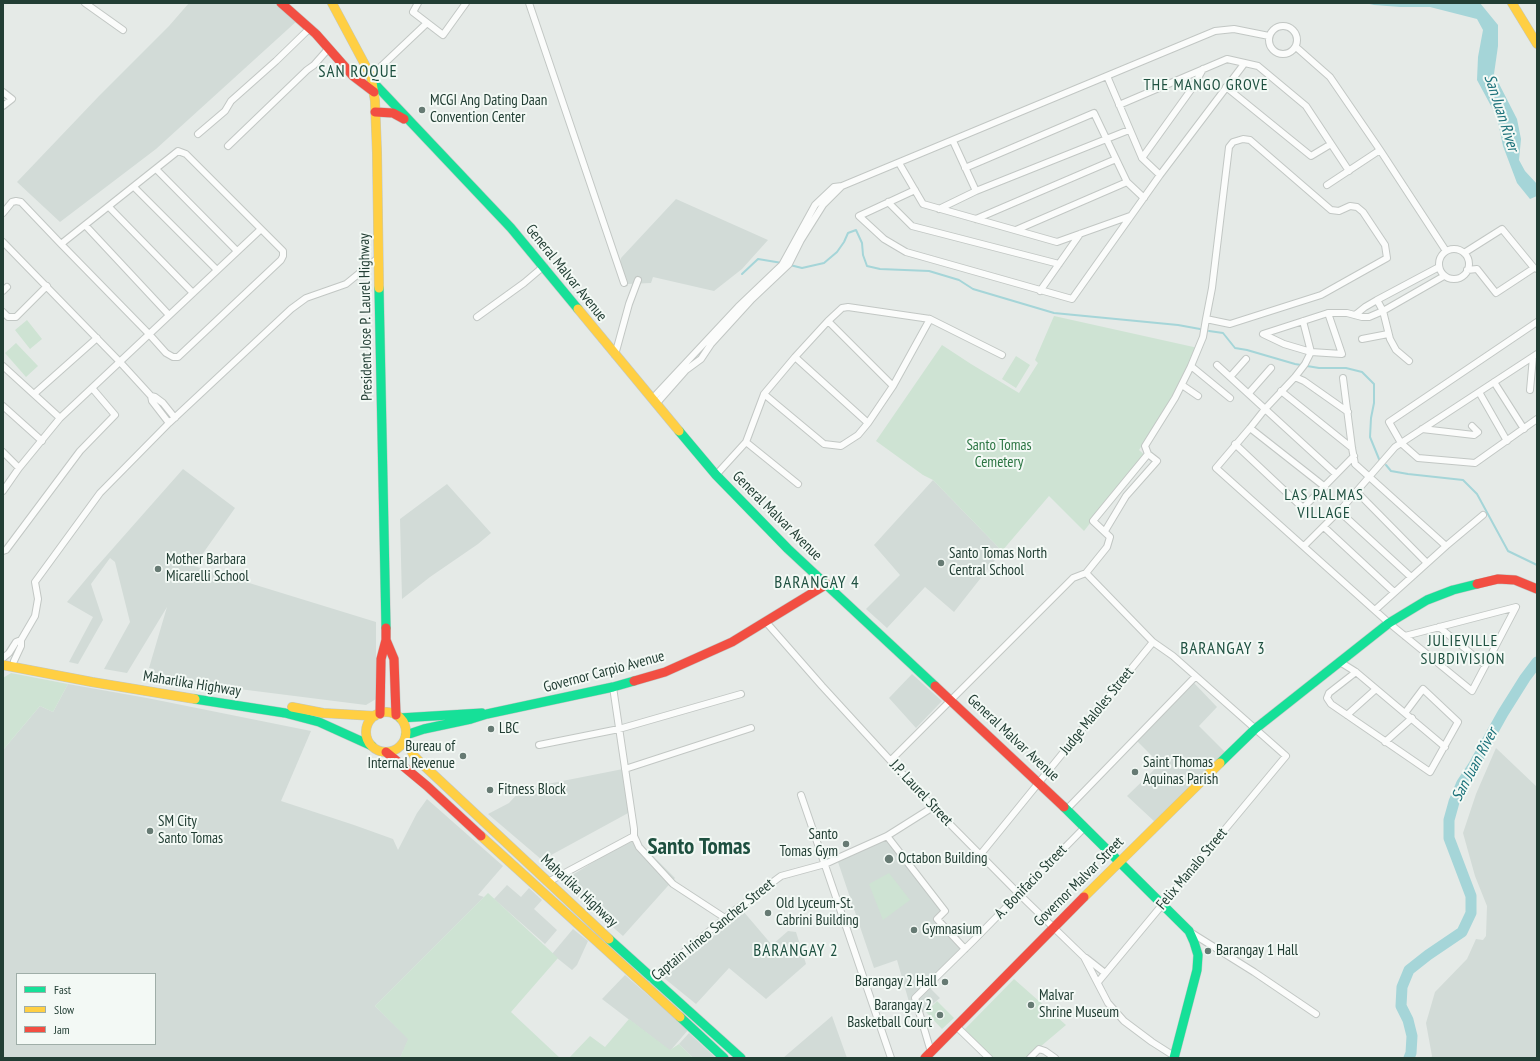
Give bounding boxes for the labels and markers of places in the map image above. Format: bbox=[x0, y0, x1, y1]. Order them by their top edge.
place label: MCGI Ang Dating Daan Convention Center bbox=[430, 92, 547, 127]
marker: MCGI Ang Dating Daan Convention Center bbox=[417, 105, 427, 115]
place label: Santo Tomas North Central School bbox=[949, 545, 1047, 580]
place label: Mother Barbara Micarelli School bbox=[166, 551, 249, 586]
marker: Santo Tomas North Central School bbox=[936, 558, 946, 568]
marker: Mother Barbara Micarelli School bbox=[153, 564, 163, 574]
place label: LBC bbox=[499, 720, 519, 738]
marker: LBC bbox=[486, 724, 496, 734]
place label: Bureau of Internal Revenue bbox=[367, 738, 455, 773]
marker: Bureau of Internal Revenue bbox=[458, 751, 468, 761]
place label: Saint Thomas Aquinas Parish bbox=[1143, 754, 1218, 789]
marker: Saint Thomas Aquinas Parish bbox=[1130, 767, 1140, 777]
place label: Fitness Block bbox=[498, 781, 566, 799]
marker: Fitness Block bbox=[485, 785, 495, 795]
place label: SM City Santo Tomas bbox=[158, 813, 223, 848]
marker: SM City Santo Tomas bbox=[145, 826, 155, 836]
place label: Santo Tomas Gym bbox=[780, 826, 838, 861]
marker: Santo Tomas Gym bbox=[841, 839, 851, 849]
place label: Octabon Building bbox=[898, 850, 988, 868]
marker: Octabon Building bbox=[883, 853, 895, 865]
place label: Old Lyceum-St. Cabrini Building bbox=[776, 895, 859, 930]
marker: Old Lyceum-St. Cabrini Building bbox=[763, 908, 773, 918]
place label: Gymnasium bbox=[922, 921, 982, 939]
marker: Gymnasium bbox=[909, 925, 919, 935]
place label: Barangay 1 Hall bbox=[1216, 942, 1298, 960]
marker: Barangay 1 Hall bbox=[1203, 946, 1213, 956]
place label: Barangay 2 Hall bbox=[855, 973, 937, 991]
marker: Barangay 2 Hall bbox=[940, 977, 950, 987]
place label: Malvar Shrine Museum bbox=[1039, 987, 1119, 1022]
place label: Barangay 2 Basketball Court bbox=[847, 997, 932, 1032]
marker: Malvar Shrine Museum bbox=[1026, 1000, 1036, 1010]
marker: Barangay 2 Basketball Court bbox=[935, 1010, 945, 1020]

